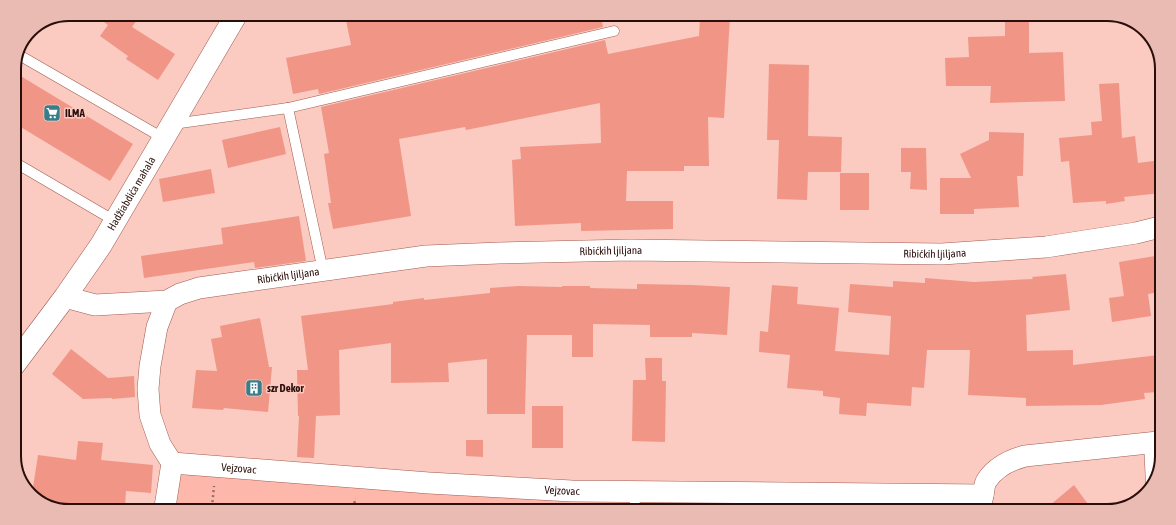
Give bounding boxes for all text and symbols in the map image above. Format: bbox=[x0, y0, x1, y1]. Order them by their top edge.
supermarket icon: ILMA bbox=[42, 103, 62, 123]
place label: ILMA bbox=[65, 107, 85, 119]
street label: Hadžiabdića mahala bbox=[105, 154, 158, 233]
street label: Ribićkih ljiljana bbox=[579, 244, 642, 257]
street label: Ribićkih ljiljana bbox=[903, 246, 967, 260]
street label: Ribićkih ljiljana bbox=[256, 265, 320, 286]
building icon: szr Dekor bbox=[244, 378, 264, 398]
place label: szr Dekor bbox=[267, 382, 305, 394]
street label: Vejzovac bbox=[221, 461, 258, 476]
street label: Vejzovac bbox=[544, 483, 581, 497]

